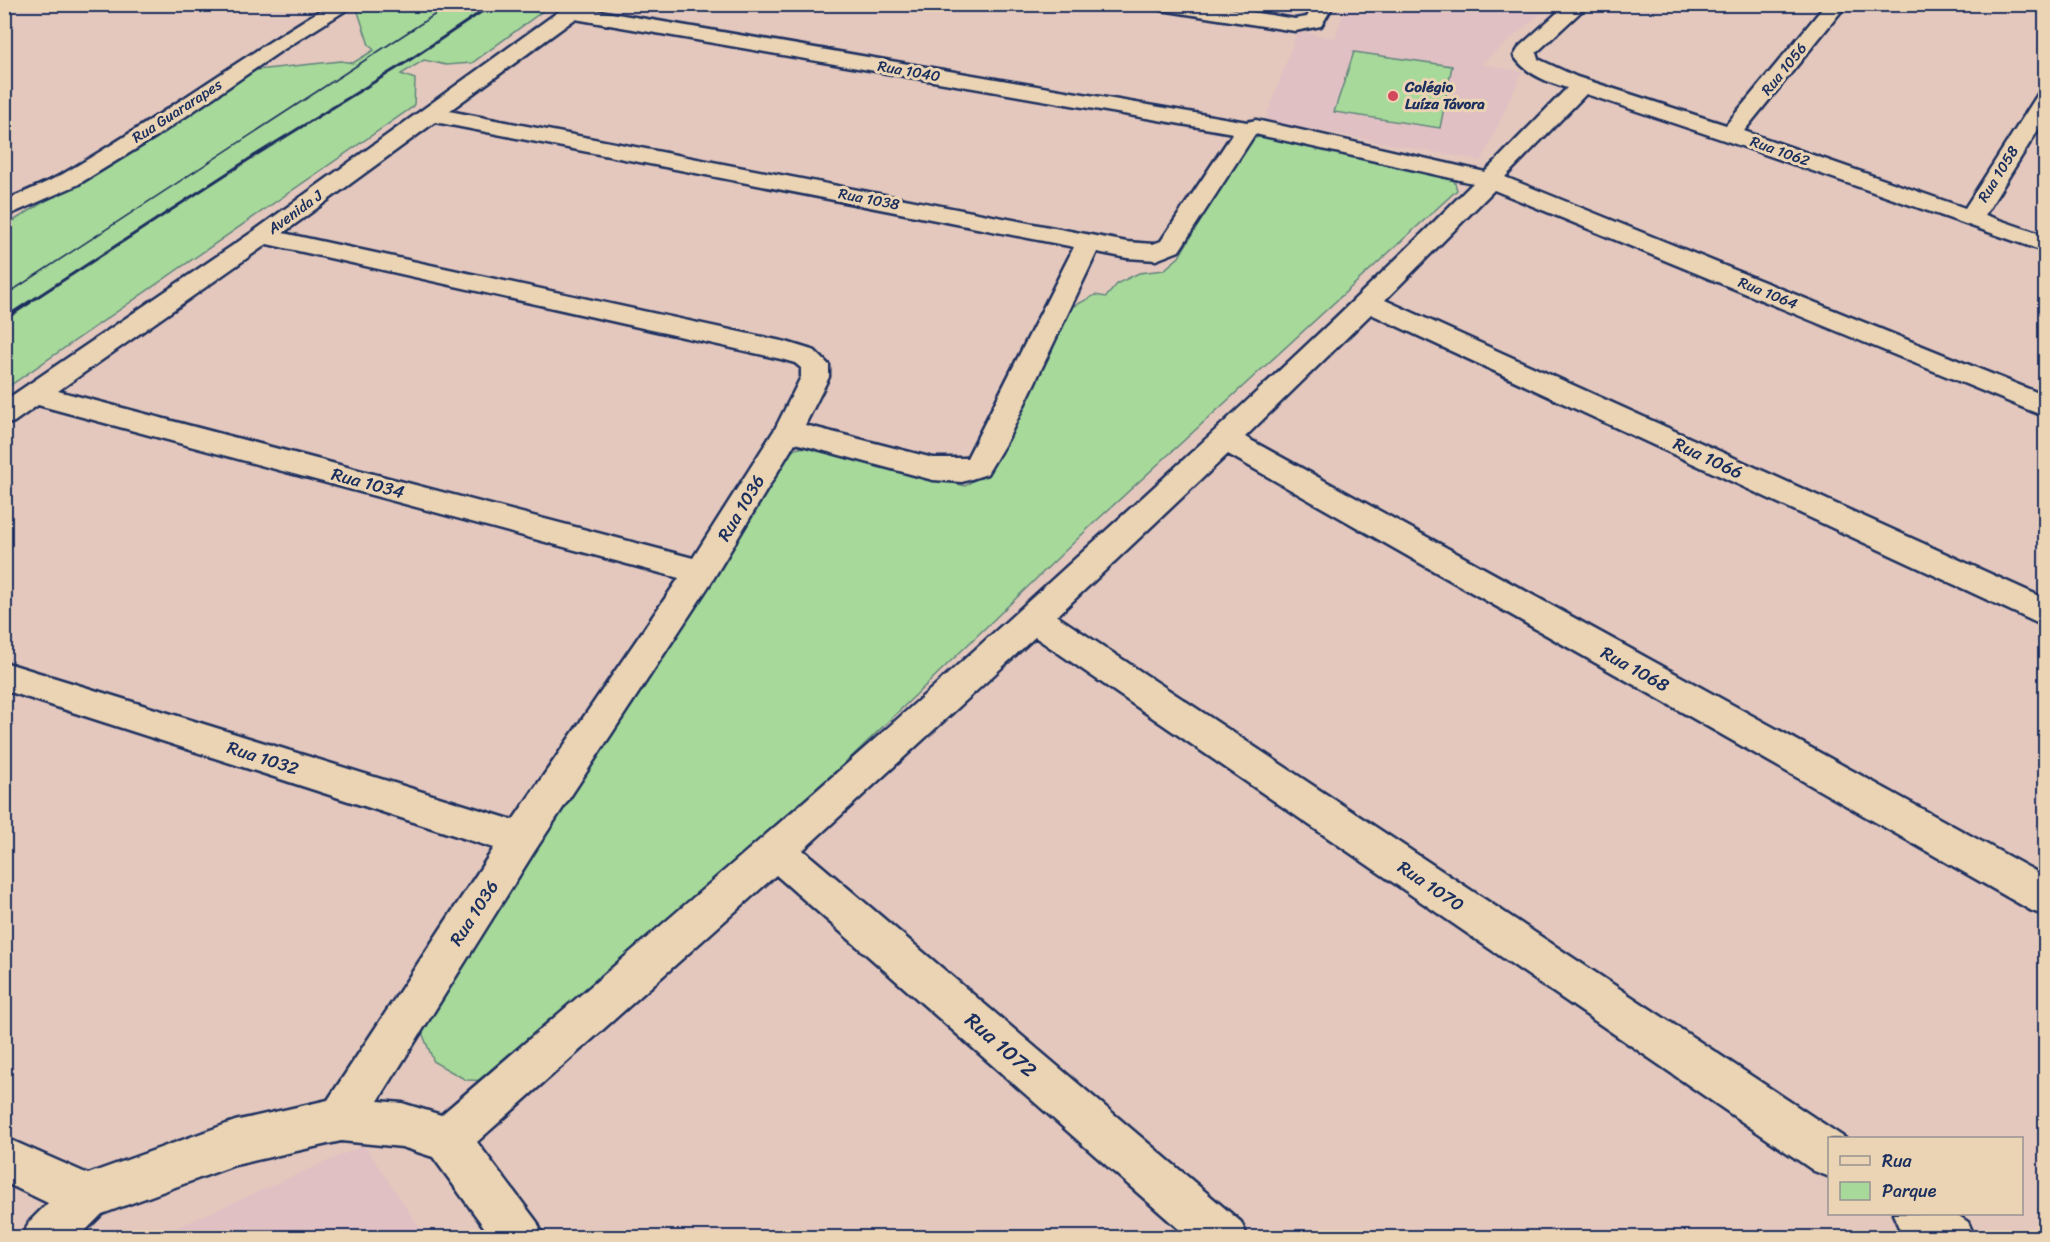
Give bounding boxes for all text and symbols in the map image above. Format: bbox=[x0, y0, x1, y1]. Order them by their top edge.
street label: Rua 1056 bbox=[1754, 37, 1814, 101]
street label: Rua 1040 bbox=[876, 53, 942, 89]
street label: Rua Guararapes bbox=[127, 72, 228, 150]
place label: Colégio Luíza Távora bbox=[1404, 74, 1485, 117]
marker: Colégio Luíza Távora bbox=[1386, 89, 1400, 103]
street label: Rua 1062 bbox=[1747, 128, 1814, 174]
street label: Rua 1058 bbox=[1970, 141, 2026, 207]
street label: Rua 1038 bbox=[836, 180, 902, 218]
street label: Avenida J bbox=[261, 182, 329, 242]
street label: Rua 1064 bbox=[1734, 269, 1802, 317]
street label: Rua 1066 bbox=[1668, 428, 1748, 488]
street label: Rua 1034 bbox=[328, 458, 408, 508]
street label: Rua 1036 bbox=[708, 468, 774, 548]
street label: Rua 1068 bbox=[1595, 637, 1675, 701]
street label: Rua 1032 bbox=[223, 731, 303, 785]
street label: Rua 1070 bbox=[1391, 852, 1471, 920]
street label: Rua 1036 bbox=[441, 873, 507, 953]
street label: Rua 1072 bbox=[956, 1002, 1046, 1088]
legend bbox=[1828, 1137, 2023, 1215]
text: Rua bbox=[1882, 1145, 1913, 1177]
text: Parque bbox=[1882, 1175, 1937, 1207]

